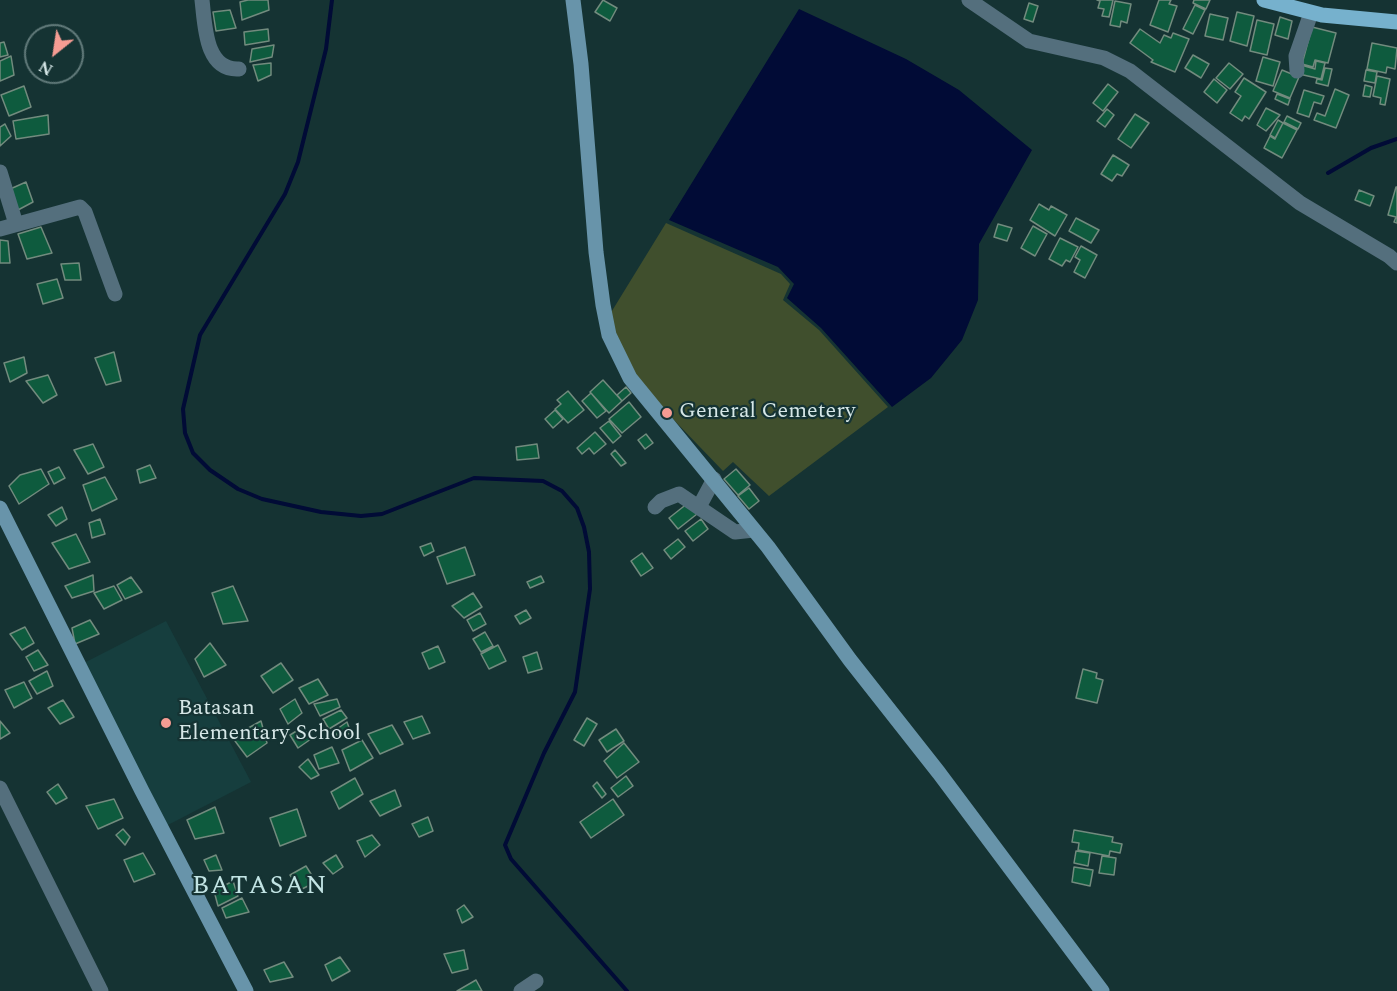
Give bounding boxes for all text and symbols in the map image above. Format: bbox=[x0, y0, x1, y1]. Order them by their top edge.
north arrow bbox=[24, 24, 84, 84]
text: N bbox=[34, 54, 58, 82]
place label: General Cemetery bbox=[679, 400, 855, 426]
marker: General Cemetery bbox=[660, 406, 674, 420]
place label: Batasan Elementary School bbox=[178, 697, 361, 748]
marker: Batasan Elementary School bbox=[159, 716, 173, 730]
district label: BATASAN bbox=[192, 872, 328, 904]

